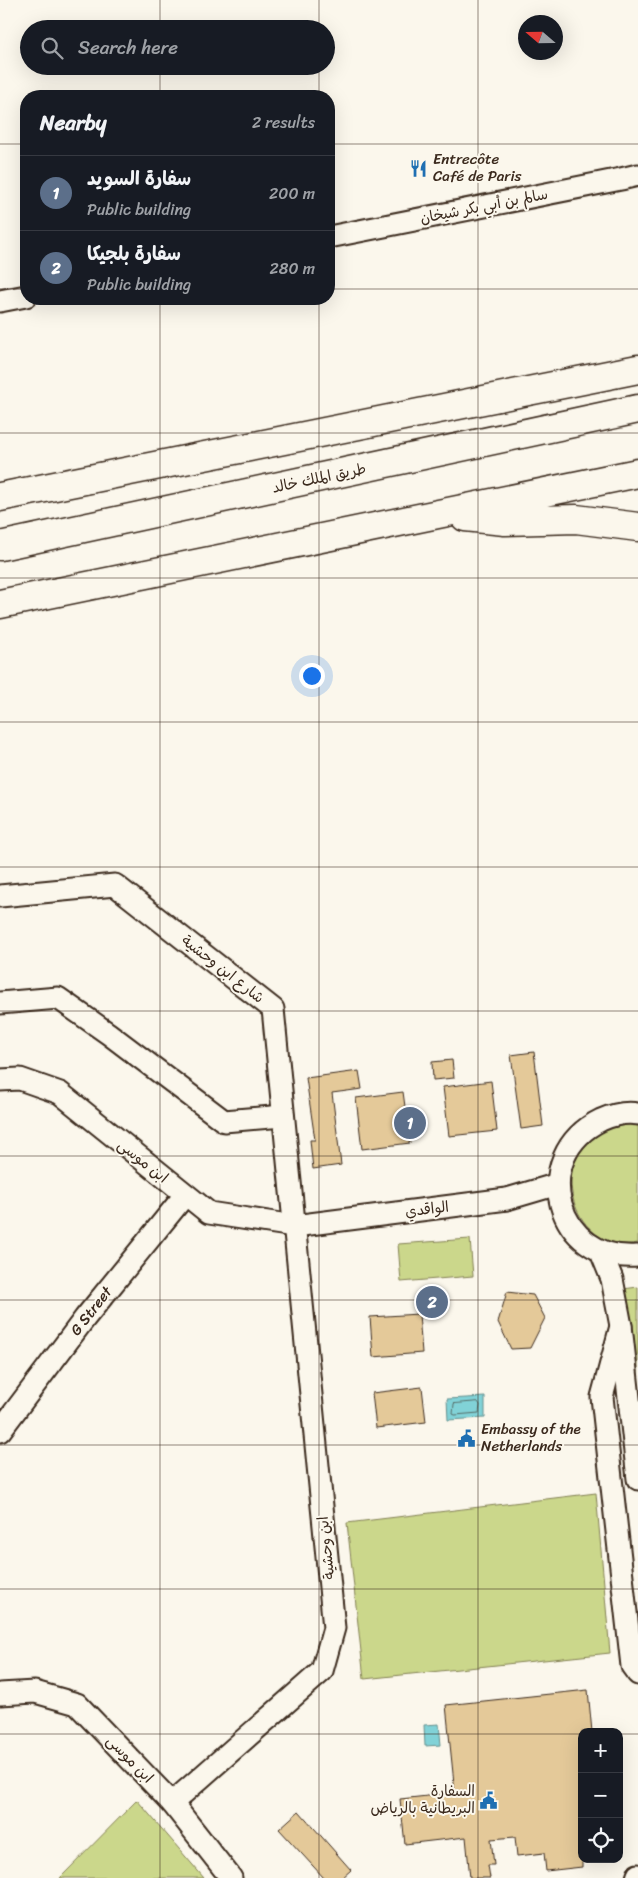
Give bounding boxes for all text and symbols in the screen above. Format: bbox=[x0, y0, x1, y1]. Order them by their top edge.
north arrow bbox=[518, 15, 563, 60]
search box bbox=[20, 20, 335, 75]
text: Search here bbox=[78, 31, 178, 64]
icon: search bbox=[38, 34, 66, 62]
text: Nearby bbox=[40, 104, 106, 142]
text: 2 results bbox=[252, 108, 315, 137]
place label: Entrecôte Café de Paris bbox=[433, 146, 522, 189]
restaurant icon: Entrecôte Café de Paris bbox=[409, 158, 429, 178]
text: سفارة السويد bbox=[87, 162, 191, 195]
text: 1 bbox=[53, 179, 59, 208]
text: 200 m bbox=[269, 179, 315, 208]
street label: سالم بن أبي بكر شيخان bbox=[418, 181, 550, 231]
text: Public building bbox=[87, 195, 191, 224]
text: سفارة بلجيكا bbox=[87, 237, 181, 270]
text: 2 bbox=[51, 254, 61, 283]
text: 280 m bbox=[270, 254, 315, 283]
text: Public building bbox=[87, 270, 191, 299]
street label: طريق الملك خالد bbox=[270, 455, 368, 501]
your location bbox=[299, 663, 325, 689]
street label: شارع ابن وحشية bbox=[176, 928, 270, 1010]
pin: 1 bbox=[394, 1104, 426, 1142]
street label: ابن موسى bbox=[112, 1132, 174, 1190]
street label: الواقدي bbox=[404, 1193, 450, 1225]
street label: G Street bbox=[63, 1280, 119, 1341]
pin: 2 bbox=[416, 1283, 448, 1321]
place label: Embassy of the Netherlands bbox=[481, 1416, 581, 1459]
public building icon: Embassy of the Netherlands bbox=[457, 1428, 477, 1448]
street label: ابن وحشية bbox=[310, 1515, 342, 1581]
map controls bbox=[578, 1728, 623, 1863]
button: + bbox=[578, 1728, 623, 1773]
street label: ابن موسى bbox=[100, 1729, 160, 1789]
button: − bbox=[578, 1773, 623, 1818]
place label: السفارة البريطانية بالرياض bbox=[370, 1778, 475, 1821]
public building icon: السفارة البريطانية بالرياض bbox=[479, 1790, 499, 1810]
button: locate bbox=[578, 1818, 623, 1863]

